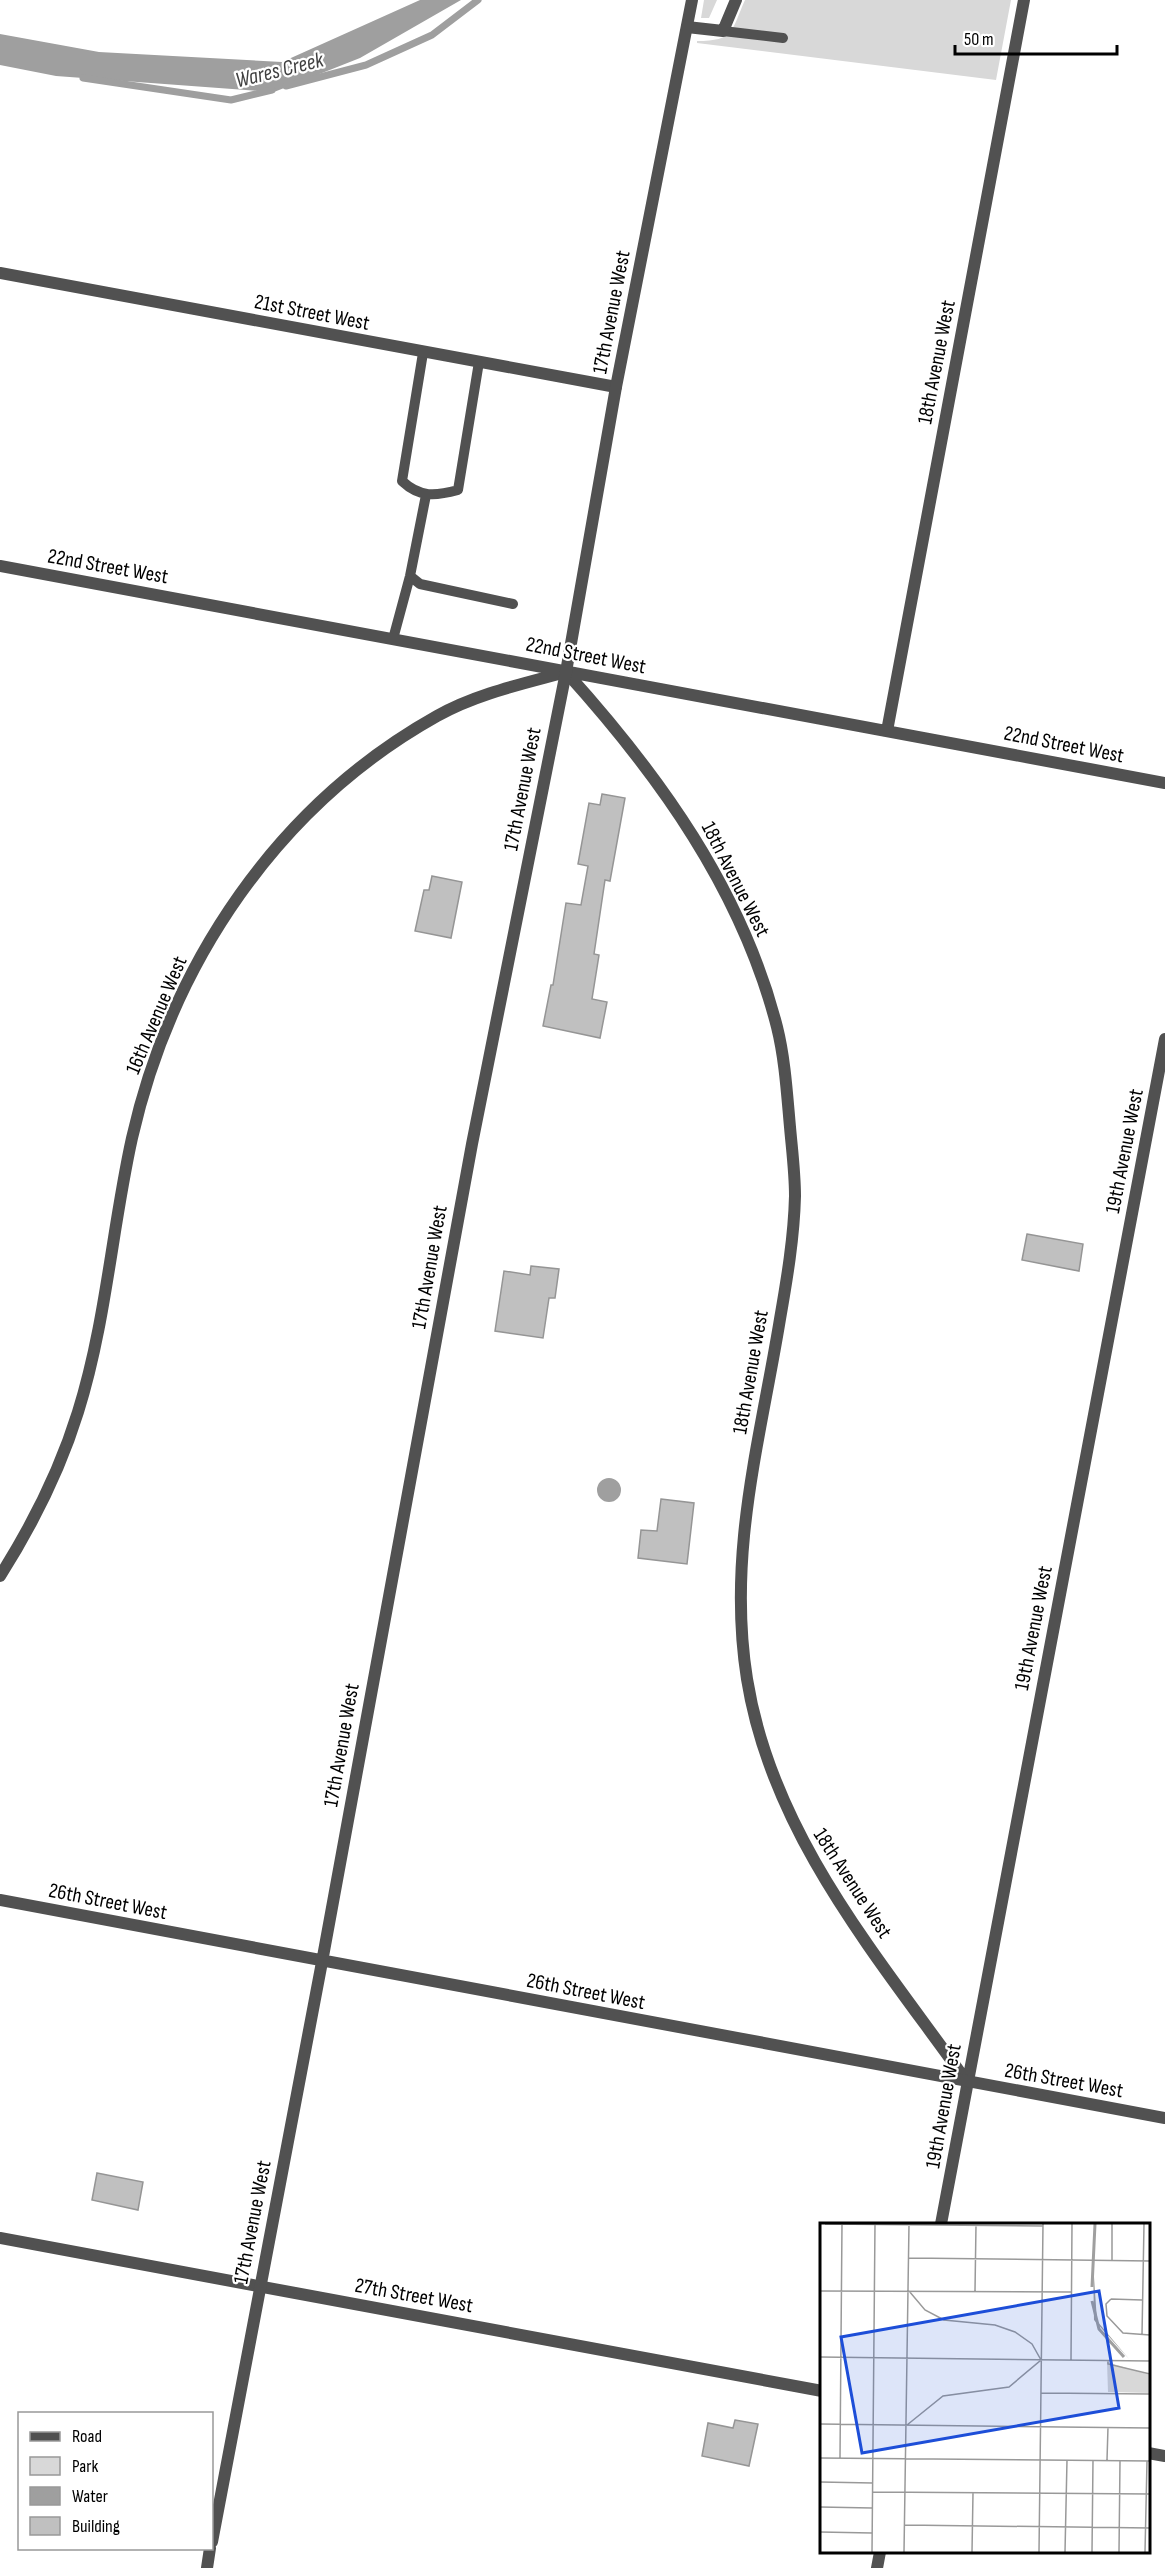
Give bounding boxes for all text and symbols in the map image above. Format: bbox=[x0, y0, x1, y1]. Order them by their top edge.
scale bar bbox=[955, 18, 1117, 56]
text: 50 m bbox=[964, 29, 994, 50]
water label: Wares Creek bbox=[233, 46, 327, 94]
street label: 17th Avenue West bbox=[587, 248, 636, 376]
street label: 21st Street West bbox=[252, 289, 372, 336]
street label: 18th Avenue West bbox=[912, 298, 961, 426]
street label: 22nd Street West bbox=[46, 544, 170, 589]
street label: 22nd Street West bbox=[524, 632, 648, 679]
street label: 22nd Street West bbox=[1002, 721, 1126, 768]
street label: 17th Avenue West bbox=[498, 725, 547, 853]
street label: 18th Avenue West bbox=[696, 818, 775, 941]
street label: 16th Avenue West bbox=[120, 952, 193, 1078]
street label: 19th Avenue West bbox=[1100, 1087, 1149, 1215]
street label: 17th Avenue West bbox=[406, 1203, 453, 1331]
street label: 18th Avenue West bbox=[727, 1308, 774, 1436]
street label: 19th Avenue West bbox=[1009, 1564, 1058, 1692]
street label: 17th Avenue West bbox=[318, 1681, 365, 1809]
street label: 18th Avenue West bbox=[808, 1824, 897, 1943]
street label: 26th Street West bbox=[47, 1878, 169, 1925]
street label: 26th Street West bbox=[525, 1968, 647, 2015]
street label: 19th Avenue West bbox=[920, 2042, 967, 2170]
street label: 26th Street West bbox=[1003, 2058, 1125, 2103]
street label: 17th Avenue West bbox=[228, 2158, 277, 2286]
inset map bbox=[820, 2223, 1150, 2553]
street label: 27th Street West bbox=[353, 2273, 475, 2318]
legend bbox=[18, 2412, 213, 2550]
text: Road bbox=[72, 2426, 102, 2447]
text: Park bbox=[72, 2456, 98, 2477]
text: Water bbox=[72, 2486, 108, 2507]
text: Building bbox=[72, 2516, 120, 2537]

